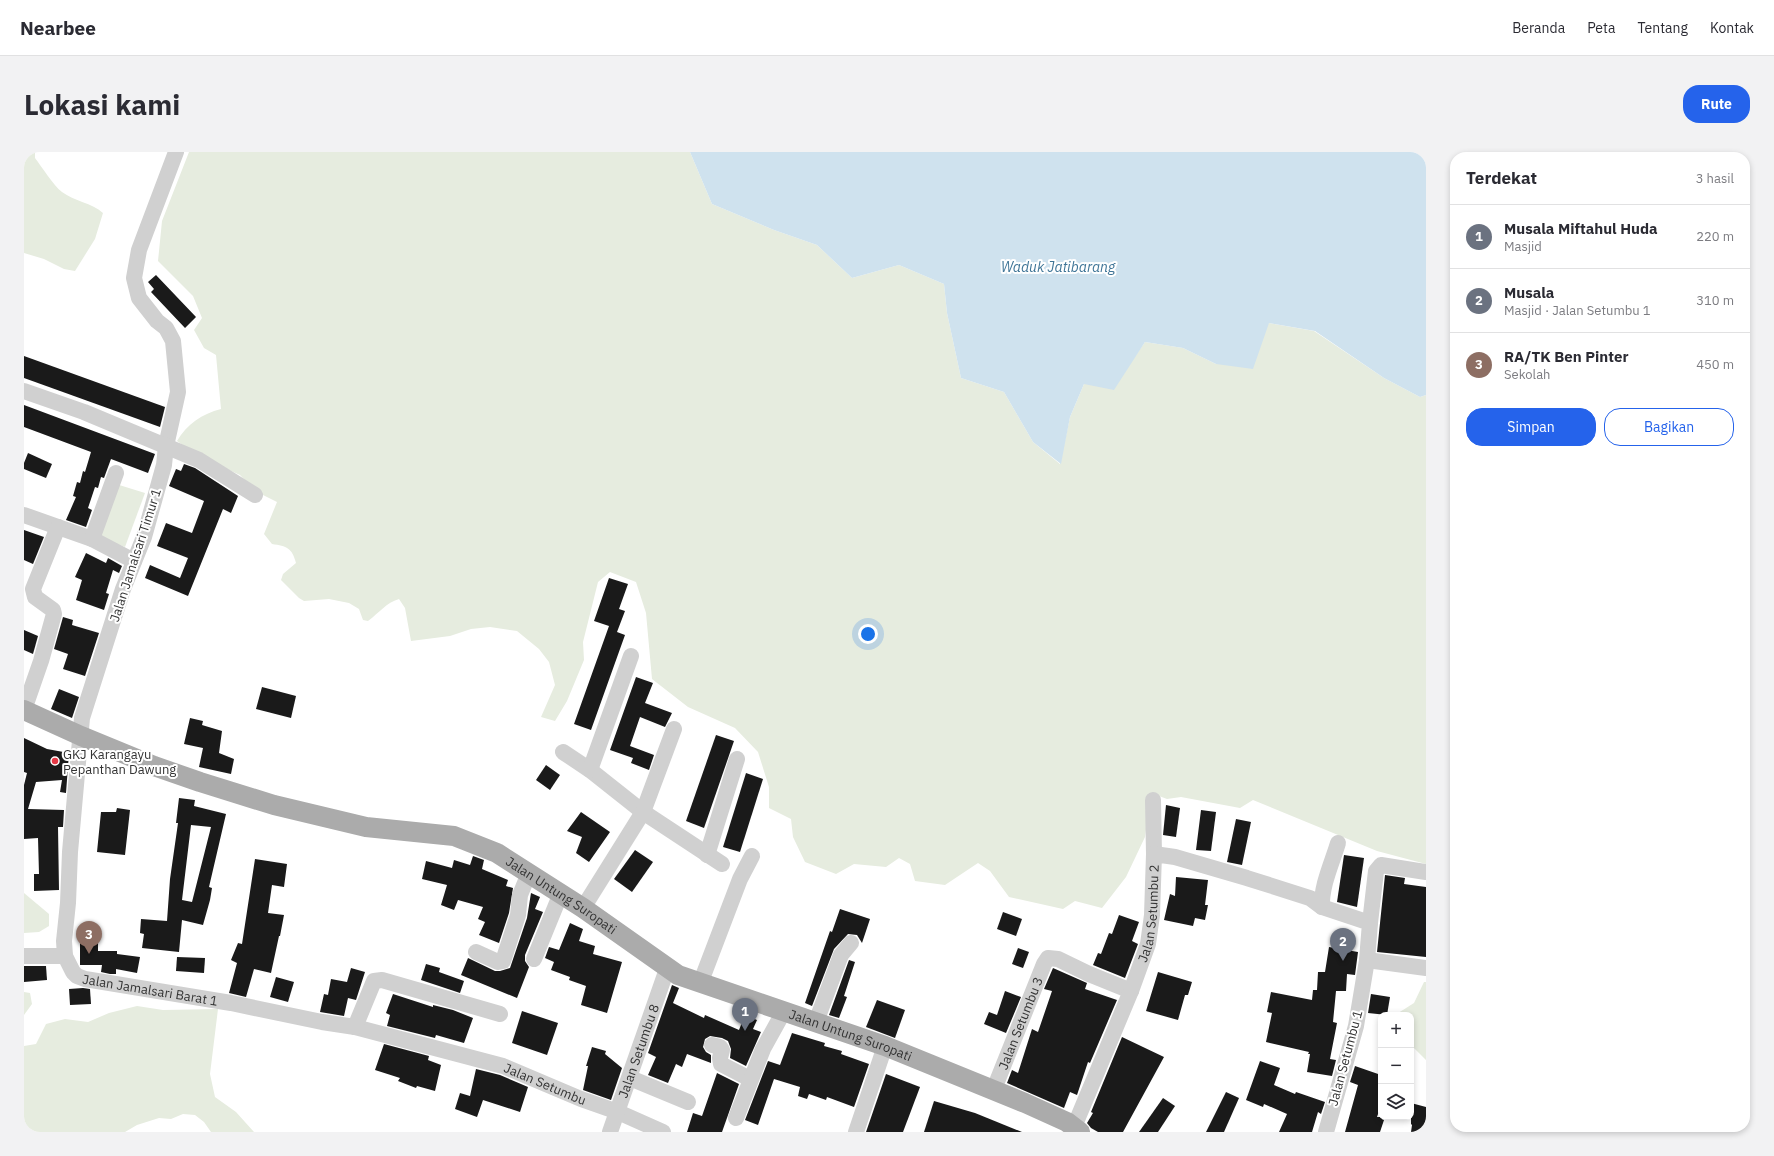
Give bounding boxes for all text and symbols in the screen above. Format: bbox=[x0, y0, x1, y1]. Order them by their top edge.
text: Nearbee bbox=[20, 16, 96, 40]
text: Beranda bbox=[1512, 19, 1565, 37]
text: Peta bbox=[1587, 19, 1615, 37]
text: Tentang bbox=[1637, 19, 1688, 37]
text: Kontak bbox=[1710, 19, 1754, 37]
button: Rute bbox=[1683, 85, 1750, 123]
text: Lokasi kami bbox=[24, 86, 180, 123]
text: Terdekat bbox=[1466, 167, 1537, 189]
text: 3 hasil bbox=[1696, 170, 1734, 187]
text: Musala Miftahul Huda bbox=[1504, 219, 1658, 238]
text: 1 bbox=[1475, 228, 1483, 245]
text: 220 m bbox=[1696, 228, 1734, 245]
text: Masjid bbox=[1504, 238, 1542, 255]
water label: Waduk Jatibarang bbox=[1001, 258, 1116, 276]
text: Musala bbox=[1504, 283, 1554, 302]
text: 2 bbox=[1475, 292, 1483, 309]
text: 310 m bbox=[1696, 292, 1734, 309]
text: Masjid · Jalan Setumbu 1 bbox=[1504, 302, 1651, 319]
text: RA/TK Ben Pinter bbox=[1504, 347, 1629, 366]
text: 3 bbox=[1475, 356, 1483, 373]
text: 450 m bbox=[1696, 356, 1734, 373]
text: Sekolah bbox=[1504, 366, 1550, 383]
button: Simpan bbox=[1466, 408, 1596, 446]
button: Bagikan bbox=[1604, 408, 1734, 446]
street label: Jalan Jamalsari Timur 1 bbox=[106, 486, 165, 624]
your location bbox=[858, 624, 878, 644]
place label: GKJ Karangayu Pepanthan Dawung bbox=[63, 746, 176, 778]
marker: GKJ Karangayu Pepanthan Dawung bbox=[50, 756, 60, 766]
street label: Jalan Untung Suropati bbox=[502, 853, 620, 938]
street label: Jalan Setumbu 2 bbox=[1134, 864, 1163, 965]
pin: 3 bbox=[76, 921, 102, 954]
pin: 2 bbox=[1330, 928, 1356, 961]
street label: Jalan Jamalsari Barat 1 bbox=[81, 971, 219, 1010]
street label: Jalan Setumbu 3 bbox=[995, 974, 1047, 1072]
pin: 1 bbox=[732, 998, 758, 1031]
street label: Jalan Setumbu 8 bbox=[615, 1002, 663, 1100]
street label: Jalan Untung Suropati bbox=[787, 1006, 914, 1065]
street label: Jalan Setumbu 1 bbox=[1325, 1008, 1366, 1108]
map controls bbox=[1378, 1012, 1414, 1120]
button: + bbox=[1378, 1012, 1414, 1048]
button: − bbox=[1378, 1048, 1414, 1084]
street label: Jalan Setumbu bbox=[501, 1059, 588, 1109]
button: layers bbox=[1378, 1084, 1414, 1120]

